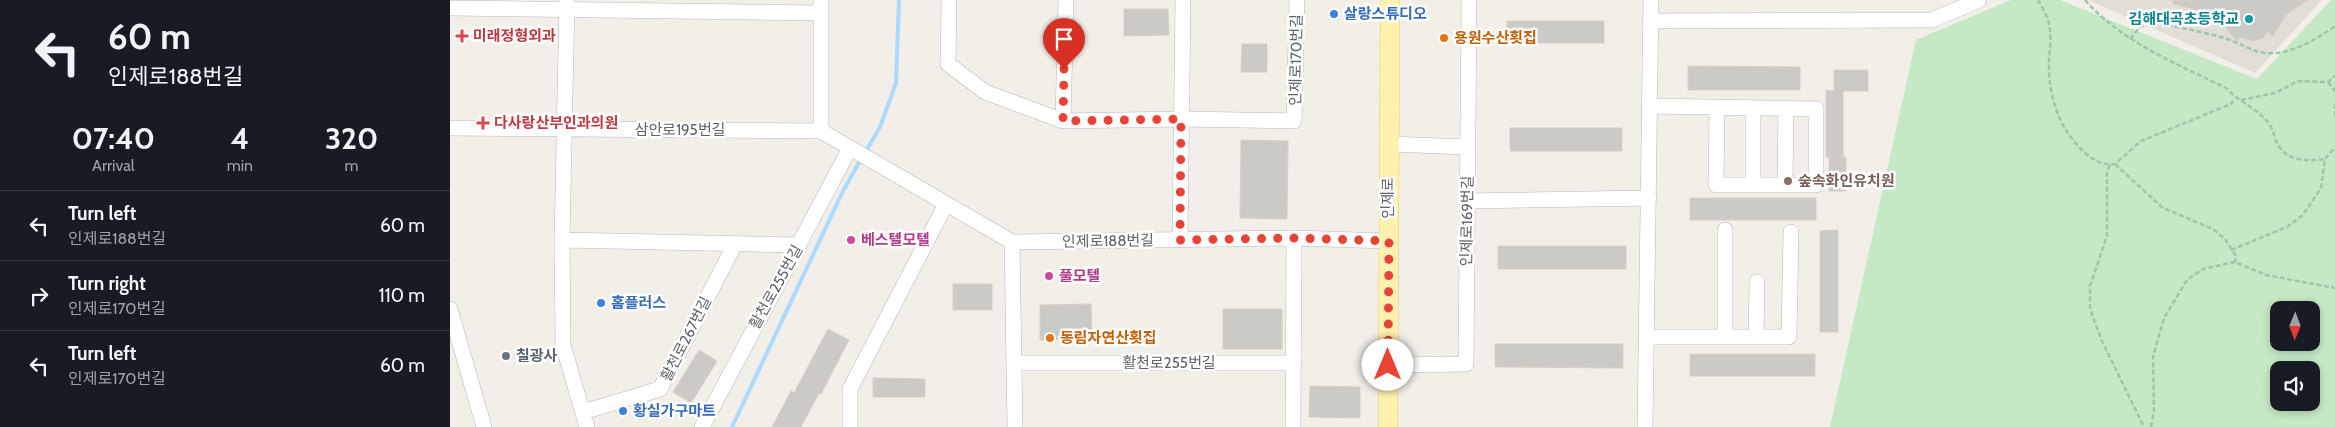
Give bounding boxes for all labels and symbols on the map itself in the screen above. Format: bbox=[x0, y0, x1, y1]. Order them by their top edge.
place label: 살랑스튜디오 bbox=[1344, 5, 1427, 23]
marker: 살랑스튜디오 bbox=[1328, 8, 1340, 20]
place label: 김해대곡초등학교 bbox=[2129, 10, 2239, 28]
marker: 김해대곡초등학교 bbox=[2243, 13, 2255, 25]
street label: 인제로170번길 bbox=[1286, 14, 1306, 106]
pin bbox=[1043, 18, 1085, 69]
place label: 미래정형외과 bbox=[473, 27, 556, 45]
marker: 미래정형외과 bbox=[455, 29, 469, 43]
place label: 용원수산횟집 bbox=[1454, 29, 1537, 47]
marker: 용원수산횟집 bbox=[1438, 32, 1450, 44]
place label: 다사랑산부인과의원 bbox=[494, 114, 618, 132]
marker: 다사랑산부인과의원 bbox=[476, 116, 490, 130]
street label: 삼안로195번길 bbox=[635, 121, 725, 139]
place label: 숲속화인유치원 bbox=[1798, 172, 1895, 190]
street label: 인제로169번길 bbox=[1457, 175, 1477, 267]
marker: 숲속화인유치원 bbox=[1782, 175, 1794, 187]
street label: 인제로 bbox=[1379, 177, 1397, 219]
place label: 베스텔모텔 bbox=[861, 231, 930, 249]
street label: 인제로188번길 bbox=[1062, 231, 1154, 251]
marker: 베스텔모텔 bbox=[845, 234, 857, 246]
street label: 활천로255번길 bbox=[746, 242, 806, 332]
place label: 풀모텔 bbox=[1059, 267, 1100, 285]
marker: 풀모텔 bbox=[1043, 270, 1055, 282]
place label: 홈플러스 bbox=[611, 294, 666, 312]
street label: 활천로267번길 bbox=[657, 294, 715, 384]
marker: 홈플러스 bbox=[595, 297, 607, 309]
north arrow bbox=[2270, 301, 2320, 351]
place label: 동림자연산횟집 bbox=[1060, 329, 1157, 347]
marker: 동림자연산횟집 bbox=[1044, 332, 1056, 344]
position arrow bbox=[1361, 338, 1413, 390]
place label: 칠광사 bbox=[516, 347, 558, 365]
marker: 칠광사 bbox=[500, 350, 512, 362]
street label: 활천로255번길 bbox=[1122, 354, 1216, 372]
place label: 황실가구마트 bbox=[633, 402, 716, 420]
marker: 황실가구마트 bbox=[617, 405, 629, 417]

